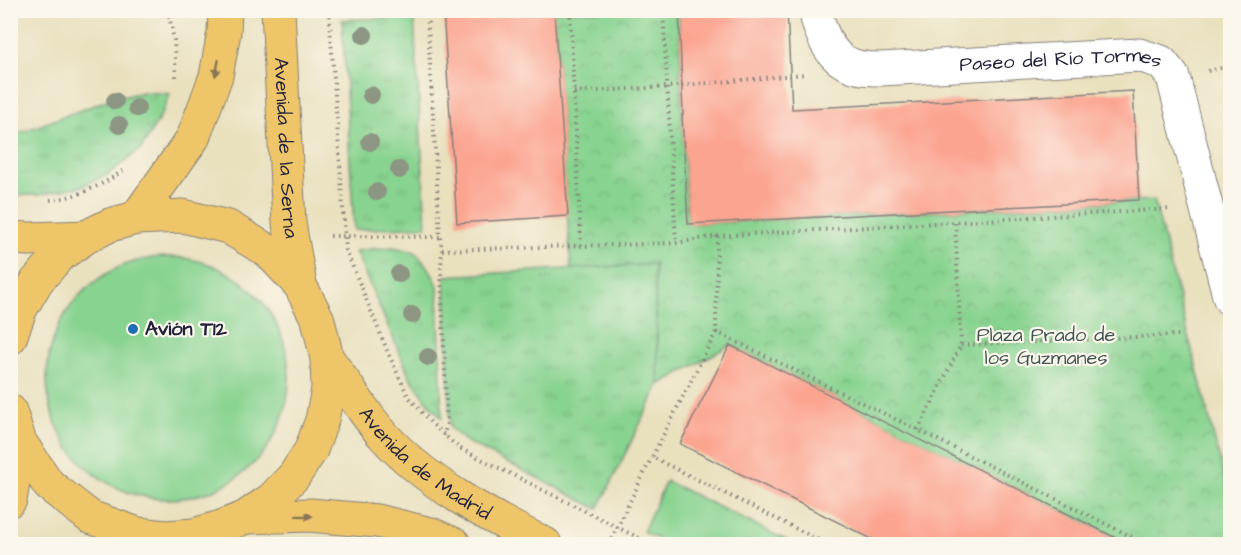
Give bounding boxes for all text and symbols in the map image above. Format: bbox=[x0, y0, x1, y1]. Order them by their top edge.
street label: Paseo del Río Tormes bbox=[959, 41, 1165, 79]
street label: Avenida de la Serna bbox=[266, 57, 305, 240]
one-way arrow bbox=[212, 59, 221, 78]
place label: Avión T12 bbox=[145, 315, 227, 343]
park label: Plaza Prado de los Guzmanes bbox=[977, 321, 1116, 372]
marker: Avión T12 bbox=[126, 322, 140, 336]
street label: Avenida de Madrid bbox=[352, 401, 496, 527]
one-way arrow bbox=[295, 511, 314, 521]

